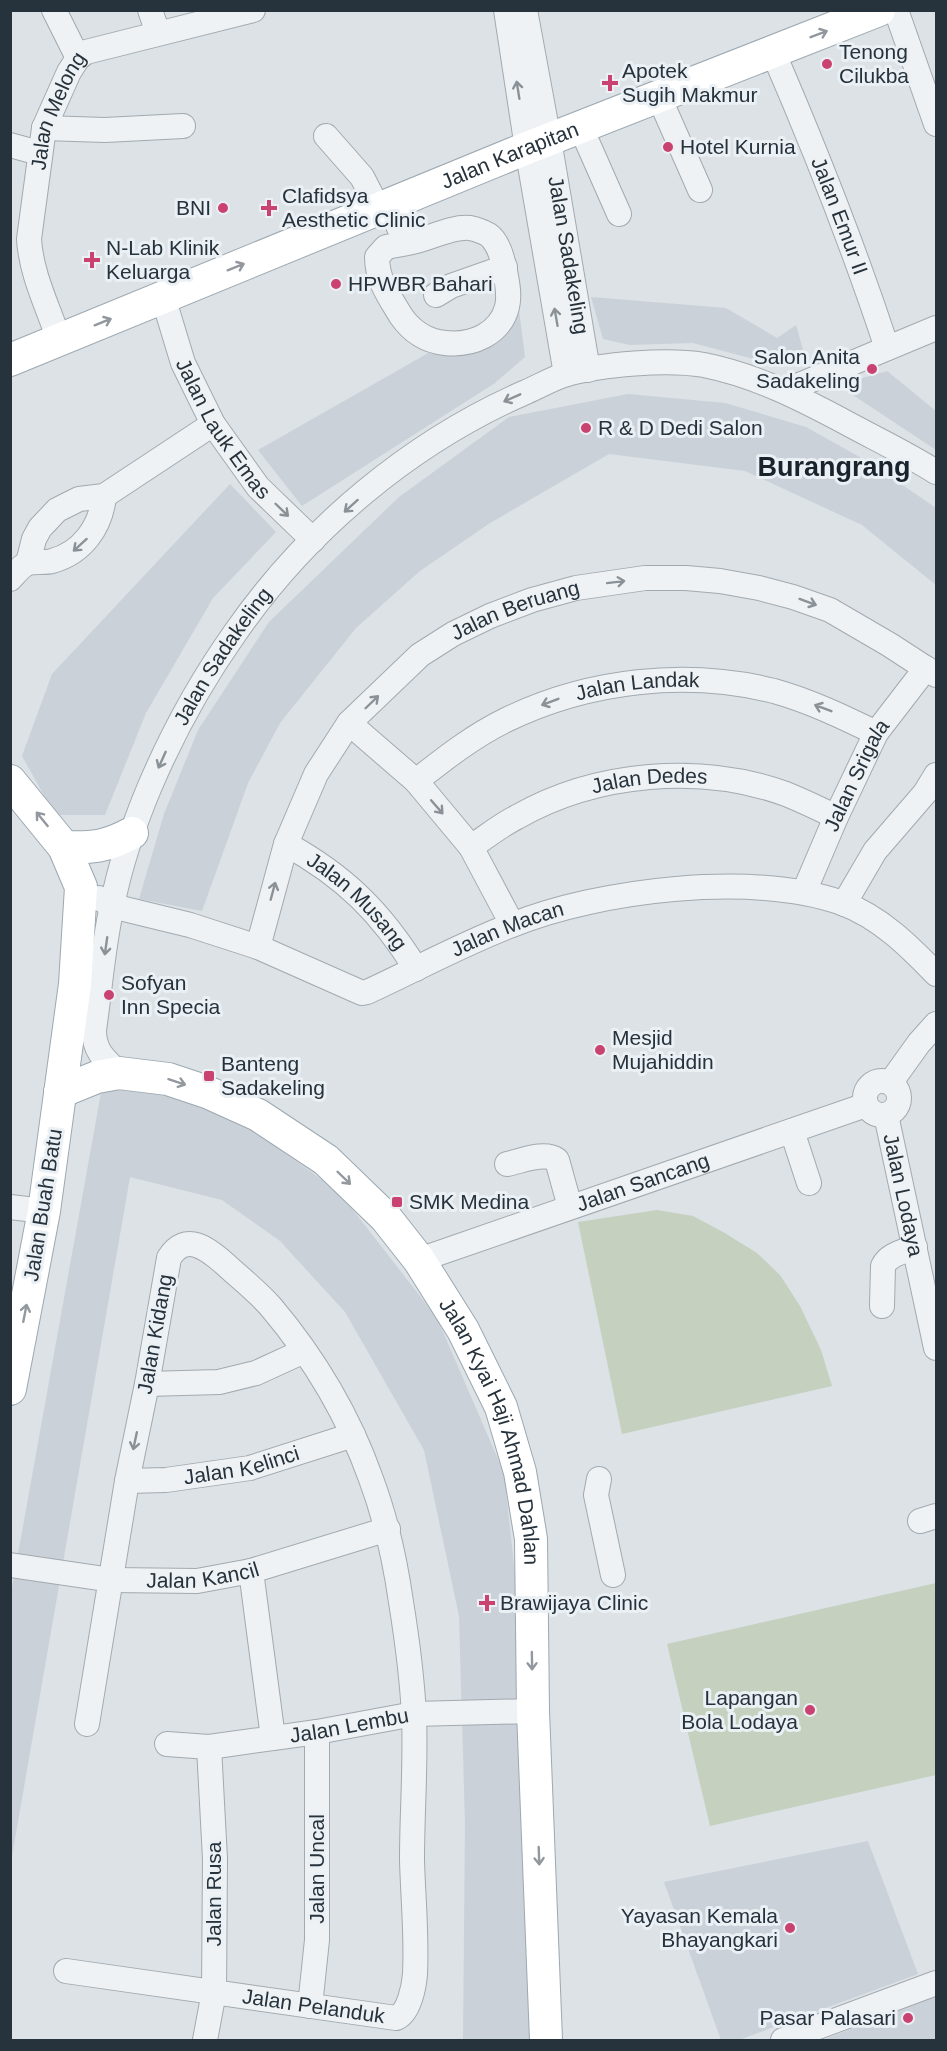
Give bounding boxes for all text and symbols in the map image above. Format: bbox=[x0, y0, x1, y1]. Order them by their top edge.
one-way arrow bbox=[809, 28, 828, 39]
place label: Tenong Cilukba bbox=[839, 40, 909, 87]
street label: Jalan Melong bbox=[26, 47, 90, 171]
marker: Tenong Cilukba bbox=[820, 57, 834, 71]
place label: Apotek Sugih Makmur bbox=[622, 59, 757, 106]
marker: Apotek Sugih Makmur bbox=[603, 76, 617, 90]
one-way arrow bbox=[512, 81, 523, 100]
street label: Jalan Karapitan bbox=[438, 117, 582, 193]
place label: Hotel Kurnia bbox=[680, 135, 796, 158]
marker: Hotel Kurnia bbox=[661, 140, 675, 154]
street label: Jalan Emur II bbox=[807, 154, 873, 278]
street label: Jalan Sadakeling bbox=[544, 174, 594, 336]
place label: Clafidsya Aesthetic Clinic bbox=[282, 184, 426, 231]
place label: BNI bbox=[176, 196, 211, 219]
marker: Clafidsya Aesthetic Clinic bbox=[260, 199, 278, 217]
marker: BNI bbox=[216, 201, 230, 215]
place label: N-Lab Klinik Keluarga bbox=[106, 236, 220, 283]
marker: N-Lab Klinik Keluarga bbox=[83, 251, 101, 269]
one-way arrow bbox=[226, 261, 245, 272]
place label: HPWBR Bahari bbox=[348, 272, 493, 295]
marker: HPWBR Bahari bbox=[329, 277, 343, 291]
one-way arrow bbox=[550, 307, 561, 327]
one-way arrow bbox=[94, 316, 112, 327]
place label: Salon Anita Sadakeling bbox=[754, 345, 860, 392]
street label: Jalan Lauk Emas bbox=[172, 355, 275, 503]
marker: Salon Anita Sadakeling bbox=[865, 362, 879, 376]
one-way arrow bbox=[504, 393, 522, 404]
place label: R & D Dedi Salon bbox=[598, 416, 763, 439]
marker: R & D Dedi Salon bbox=[579, 421, 593, 435]
district label: Burangrang bbox=[757, 452, 911, 482]
one-way arrow bbox=[343, 499, 358, 513]
one-way arrow bbox=[275, 503, 290, 517]
one-way arrow bbox=[73, 538, 88, 552]
street label: Jalan Beruang bbox=[447, 576, 582, 644]
one-way arrow bbox=[606, 577, 626, 588]
street label: Jalan Sadakeling bbox=[169, 583, 276, 729]
one-way arrow bbox=[798, 598, 817, 609]
street label: Jalan Landak bbox=[573, 668, 700, 705]
one-way arrow bbox=[364, 695, 379, 709]
one-way arrow bbox=[541, 697, 560, 708]
one-way arrow bbox=[814, 702, 833, 713]
street label: Jalan Srigala bbox=[819, 714, 894, 834]
one-way arrow bbox=[155, 751, 167, 769]
street label: Jalan Dedes bbox=[589, 764, 708, 798]
one-way arrow bbox=[430, 799, 444, 814]
one-way arrow bbox=[35, 811, 48, 827]
street label: Jalan Musang bbox=[303, 848, 412, 954]
one-way arrow bbox=[268, 882, 279, 901]
street label: Jalan Macan bbox=[447, 897, 566, 961]
one-way arrow bbox=[101, 936, 112, 955]
place label: Sofyan Inn Specia bbox=[121, 971, 221, 1018]
marker: Sofyan Inn Specia bbox=[102, 988, 116, 1002]
place label: Mesjid Mujahiddin bbox=[612, 1026, 714, 1073]
marker: Mesjid Mujahiddin bbox=[593, 1043, 607, 1057]
place label: Banteng Sadakeling bbox=[221, 1052, 325, 1099]
marker: Banteng Sadakeling bbox=[202, 1069, 216, 1083]
one-way arrow bbox=[167, 1077, 186, 1088]
street label: Jalan Buah Batu bbox=[19, 1127, 66, 1283]
street label: Jalan Lodaya bbox=[879, 1132, 928, 1259]
street label: Jalan Sancang bbox=[573, 1148, 712, 1216]
one-way arrow bbox=[337, 1170, 352, 1185]
place label: SMK Medina bbox=[409, 1190, 530, 1213]
marker: SMK Medina bbox=[390, 1195, 404, 1209]
street label: Jalan Kidang bbox=[133, 1272, 176, 1396]
street label: Jalan Kyai Haji Ahmad Dahlan bbox=[435, 1294, 543, 1565]
one-way arrow bbox=[20, 1304, 31, 1324]
one-way arrow bbox=[129, 1431, 140, 1451]
street label: Jalan Kelinci bbox=[182, 1441, 302, 1488]
street label: Jalan Kancil bbox=[146, 1557, 262, 1592]
place label: Brawijaya Clinic bbox=[500, 1591, 648, 1614]
marker: Brawijaya Clinic bbox=[478, 1594, 496, 1612]
one-way arrow bbox=[527, 1651, 538, 1671]
place label: Lapangan Bola Lodaya bbox=[681, 1686, 798, 1733]
street label: Jalan Lembu bbox=[288, 1703, 410, 1747]
marker: Lapangan Bola Lodaya bbox=[803, 1703, 817, 1717]
street label: Jalan Uncal bbox=[305, 1814, 328, 1924]
street label: Jalan Rusa bbox=[202, 1841, 225, 1947]
one-way arrow bbox=[533, 1846, 544, 1865]
place label: Yayasan Kemala Bhayangkari bbox=[621, 1904, 778, 1951]
marker: Yayasan Kemala Bhayangkari bbox=[783, 1921, 797, 1935]
street label: Jalan Pelanduk bbox=[241, 1984, 387, 2027]
place label: Pasar Palasari bbox=[759, 2006, 896, 2029]
marker: Pasar Palasari bbox=[901, 2011, 915, 2025]

